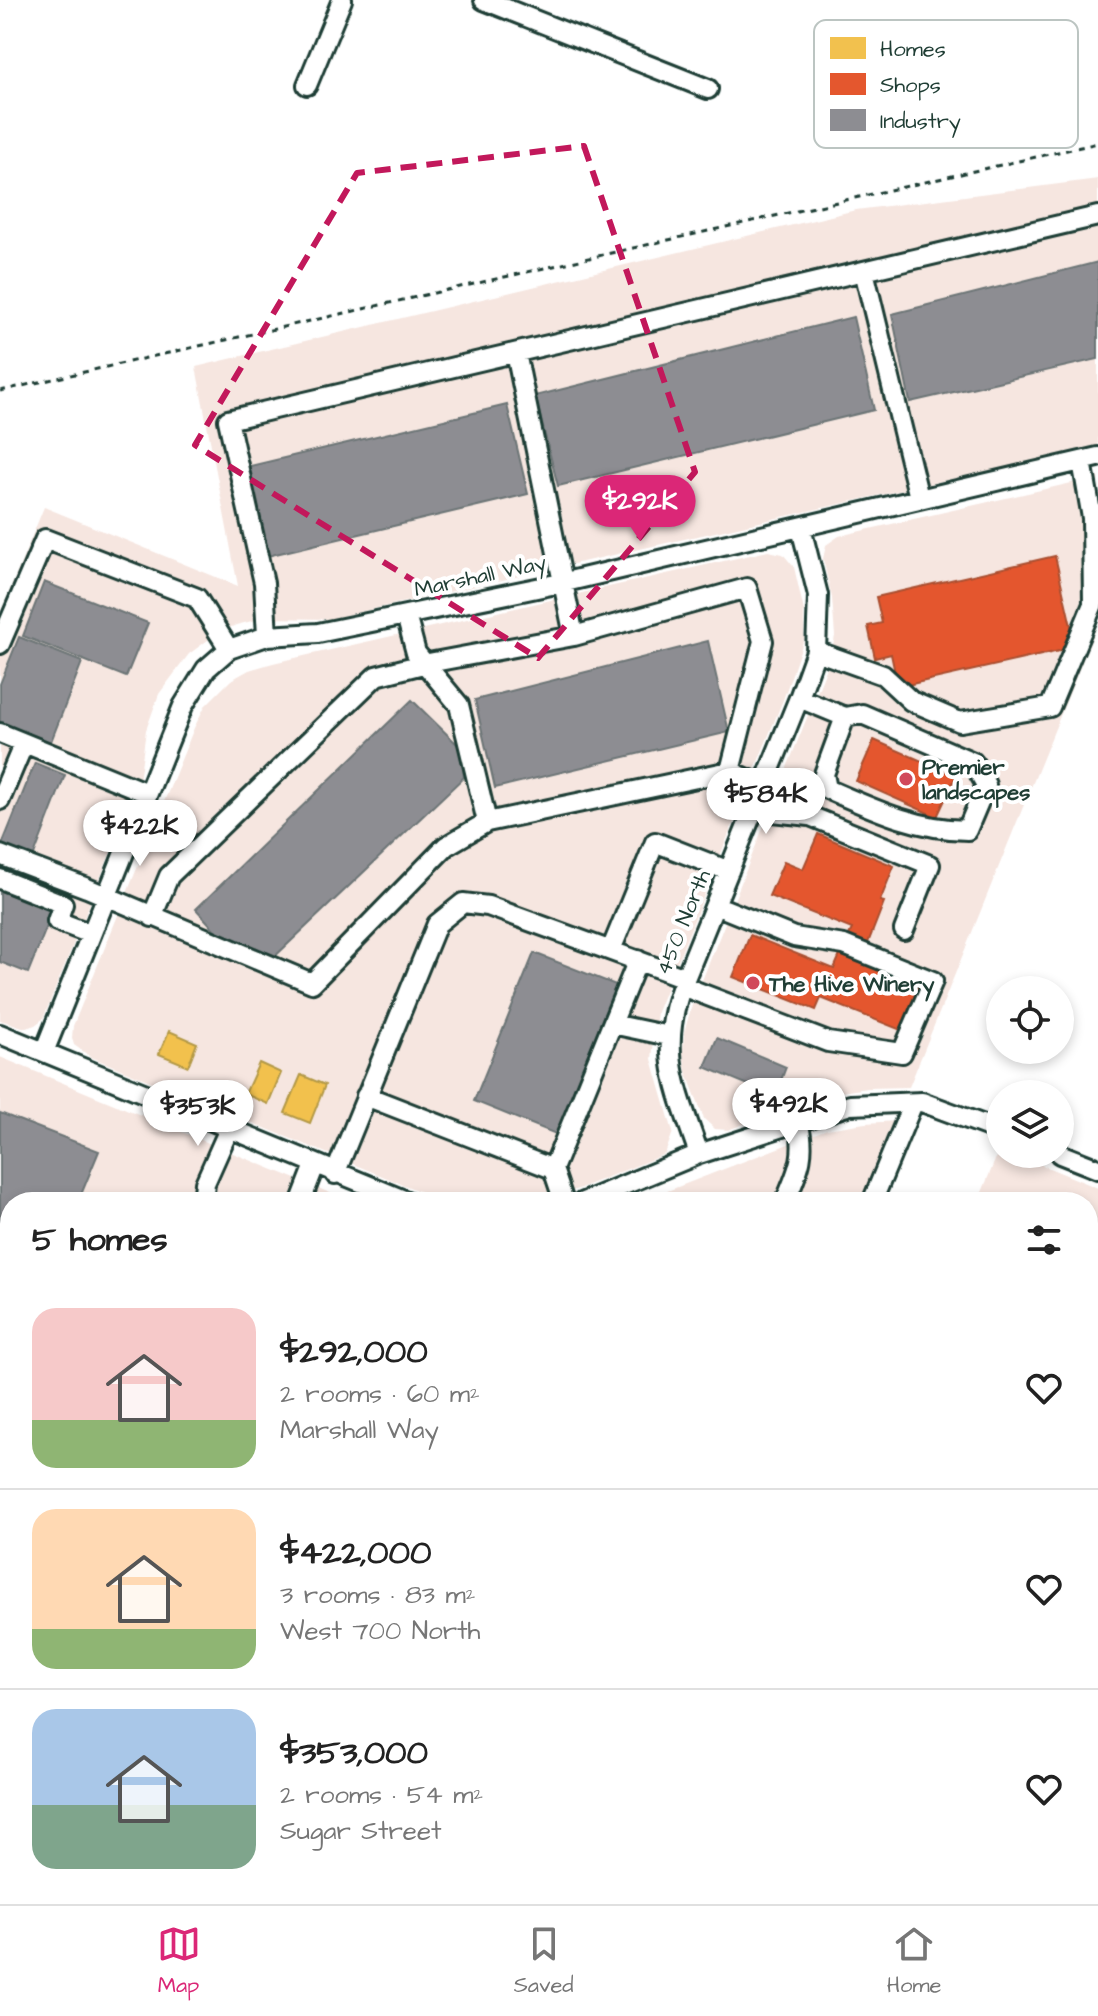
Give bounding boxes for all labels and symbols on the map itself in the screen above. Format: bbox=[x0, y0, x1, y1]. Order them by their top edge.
legend bbox=[814, 20, 1078, 148]
text: Homes bbox=[880, 34, 946, 65]
text: Shops bbox=[880, 70, 941, 101]
text: Industry bbox=[880, 106, 961, 138]
pin: $292K bbox=[584, 475, 696, 543]
street label: Marshall Way bbox=[411, 547, 549, 607]
place label: Premier landscapes bbox=[922, 752, 1030, 808]
pin: $584K bbox=[710, 768, 822, 836]
marker: Premier landscapes bbox=[897, 770, 915, 788]
pin: $422K bbox=[84, 800, 196, 868]
street label: 450 North bbox=[648, 865, 719, 980]
place label: The Hive Winery bbox=[768, 969, 935, 1002]
marker: The Hive Winery bbox=[744, 974, 762, 992]
pin: $492K bbox=[733, 1078, 845, 1146]
pin: $353K bbox=[142, 1080, 254, 1148]

